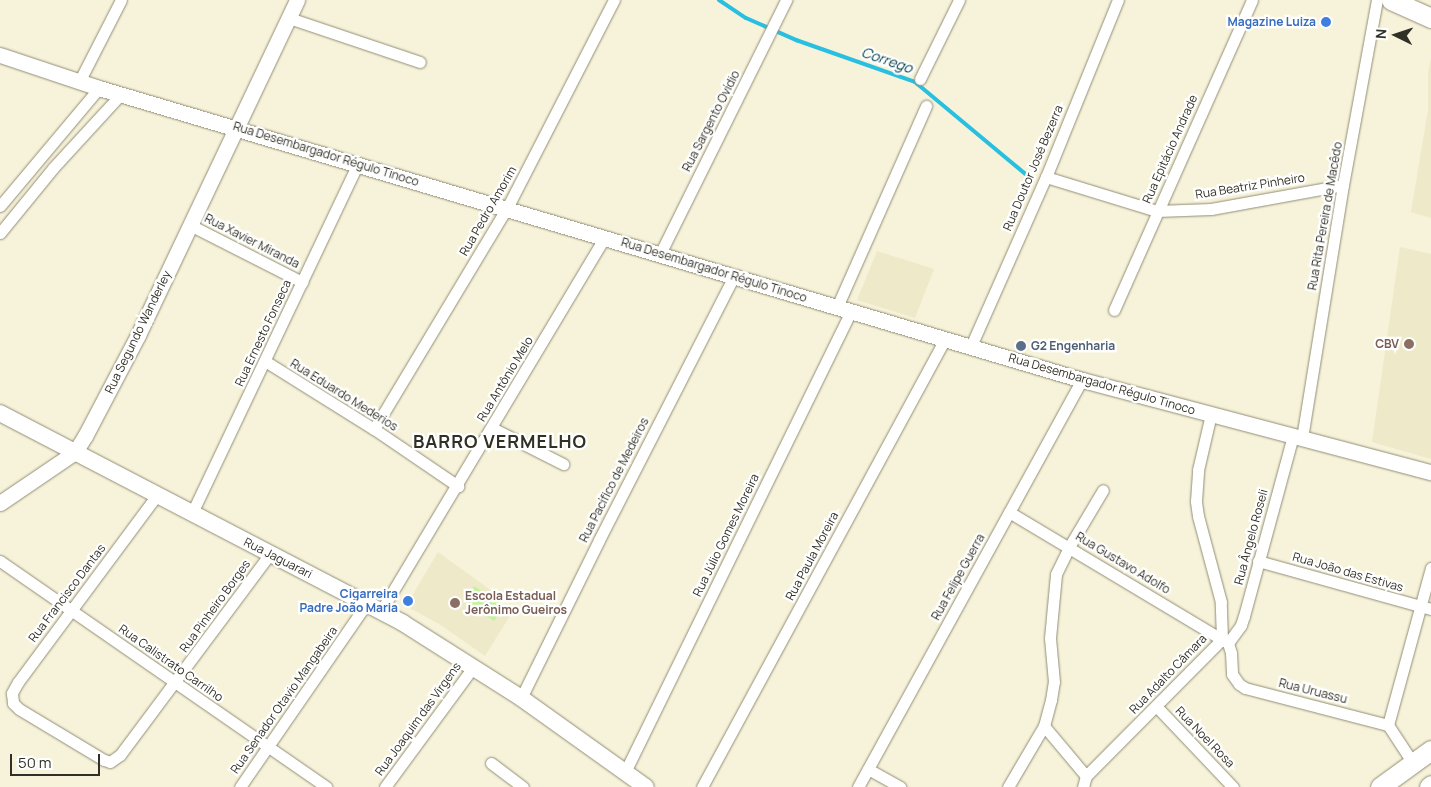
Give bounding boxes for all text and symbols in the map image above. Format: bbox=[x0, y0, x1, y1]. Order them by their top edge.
north arrow bbox=[1371, 10, 1421, 60]
place label: Magazine Luiza bbox=[1227, 15, 1316, 29]
marker: Magazine Luiza bbox=[1320, 16, 1332, 28]
text: N bbox=[1371, 28, 1390, 40]
water label: Corrego bbox=[859, 43, 915, 77]
street label: Rua Sargento Ovídio bbox=[679, 68, 743, 174]
street label: Rua Epitácio Andrade bbox=[1140, 92, 1200, 206]
street label: Rua Doutor José Bezerra bbox=[1000, 103, 1066, 233]
street label: Rua Desembargador Régulo Tinoco bbox=[231, 119, 421, 189]
street label: Rua Rita Pereira de Macêdo bbox=[1305, 141, 1345, 291]
street label: Rua Pedro Amorim bbox=[457, 164, 519, 258]
street label: Rua Beatriz Pinheiro bbox=[1194, 170, 1306, 202]
street label: Rua Xavier Miranda bbox=[202, 211, 302, 271]
street label: Rua Desembargador Régulo Tinoco bbox=[619, 235, 809, 305]
street label: Rua Segundo Wanderley bbox=[102, 268, 174, 396]
street label: Rua Ernesto Fonseca bbox=[232, 277, 294, 389]
street label: Rua Antônio Melo bbox=[474, 334, 536, 424]
place label: CBV bbox=[1375, 337, 1399, 351]
marker: CBV bbox=[1403, 338, 1415, 350]
place label: G2 Engenharia bbox=[1031, 339, 1115, 353]
marker: G2 Engenharia bbox=[1015, 340, 1027, 352]
street label: Rua Desembargador Régulo Tinoco bbox=[1007, 350, 1197, 418]
street label: Rua Eduardo Mederios bbox=[288, 356, 400, 434]
street label: Rua Pacífico de Medeiros bbox=[576, 415, 652, 545]
district label: BARRO VERMELHO bbox=[411, 430, 589, 452]
street label: Rua Júlio Gomes Moreira bbox=[690, 471, 762, 599]
street label: Rua Ângelo Roseli bbox=[1231, 488, 1271, 586]
street label: Rua Paula Moreira bbox=[783, 509, 841, 603]
street label: Rua Gustavo Adolfo bbox=[1073, 529, 1173, 597]
street label: Rua Felipe Guerra bbox=[928, 531, 988, 623]
street label: Rua Jaguarari bbox=[241, 535, 315, 581]
street label: Rua Francisco Dantas bbox=[26, 541, 108, 645]
street label: Rua João das Estivas bbox=[1291, 549, 1405, 595]
street label: Rua Pinheiro Borges bbox=[177, 557, 253, 655]
place label: Cigarreira Padre João Maria bbox=[300, 587, 398, 615]
place label: Escola Estadual Jerônimo Gueiros bbox=[465, 589, 567, 617]
marker: Cigarreira Padre João Maria bbox=[402, 595, 414, 607]
marker: Escola Estadual Jerônimo Gueiros bbox=[449, 597, 461, 609]
street label: Rua Calistrato Carrilho bbox=[116, 621, 226, 705]
street label: Rua Senador Otavio Mangabeira bbox=[228, 624, 340, 776]
street label: Rua Adalto Câmara bbox=[1126, 631, 1210, 717]
street label: Rua Joaquim das Virgens bbox=[372, 660, 464, 778]
street label: Rua Uruassu bbox=[1277, 676, 1349, 706]
street label: Rua Noel Rosa bbox=[1172, 704, 1238, 770]
scale bar bbox=[12, 744, 102, 776]
text: 50 m bbox=[18, 752, 52, 773]

